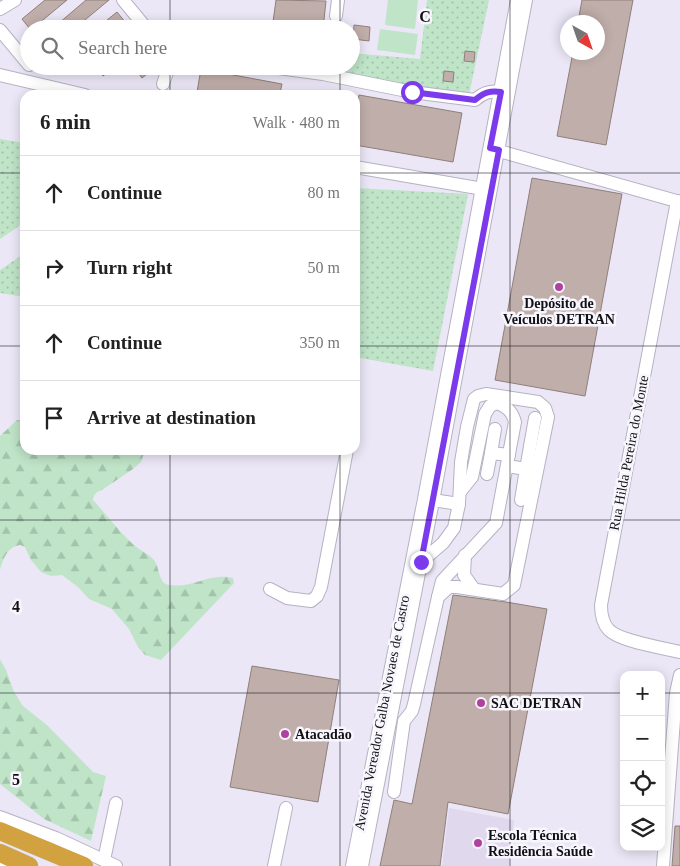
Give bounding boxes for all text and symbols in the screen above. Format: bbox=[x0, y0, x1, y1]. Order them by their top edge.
text: C bbox=[419, 8, 431, 25]
north arrow bbox=[560, 15, 605, 60]
search box bbox=[20, 20, 360, 75]
icon: search bbox=[38, 34, 66, 62]
text: Search here bbox=[78, 37, 167, 58]
route start bbox=[401, 81, 424, 104]
text: 6 min bbox=[40, 110, 91, 134]
text: Walk · 480 m bbox=[253, 114, 340, 131]
icon: ahead bbox=[40, 179, 68, 207]
text: Continue bbox=[87, 182, 162, 203]
text: 80 m bbox=[308, 184, 340, 201]
icon: right bbox=[40, 254, 68, 282]
text: Turn right bbox=[87, 257, 172, 278]
text: 50 m bbox=[308, 259, 340, 276]
marker: Depósito de Veículos DETRAN bbox=[553, 281, 565, 293]
place label: Depósito de Veículos DETRAN bbox=[503, 296, 615, 327]
icon: ahead bbox=[40, 329, 68, 357]
text: Continue bbox=[87, 332, 162, 353]
text: 350 m bbox=[300, 334, 340, 351]
street label: Rua Hilda Pereira do Monte bbox=[607, 374, 651, 532]
icon: arrive bbox=[40, 404, 68, 432]
text: Arrive at destination bbox=[87, 407, 256, 428]
route end bbox=[410, 551, 433, 574]
street label: Avenida Vereador Galba Novaes de Castro bbox=[352, 594, 412, 832]
text: 4 bbox=[12, 598, 20, 615]
map controls bbox=[620, 671, 665, 851]
button: + bbox=[620, 671, 665, 716]
place label: SAC DETRAN bbox=[491, 696, 582, 711]
marker: SAC DETRAN bbox=[475, 697, 487, 709]
button: − bbox=[620, 716, 665, 761]
place label: Atacadão bbox=[295, 727, 352, 742]
marker: Atacadão bbox=[279, 728, 291, 740]
button: locate bbox=[620, 761, 665, 806]
text: 5 bbox=[12, 771, 20, 788]
button: layers bbox=[620, 806, 665, 851]
place label: Escola Técnica Residência Saúde bbox=[488, 828, 593, 859]
marker: Escola Técnica Residência Saúde bbox=[472, 837, 484, 849]

